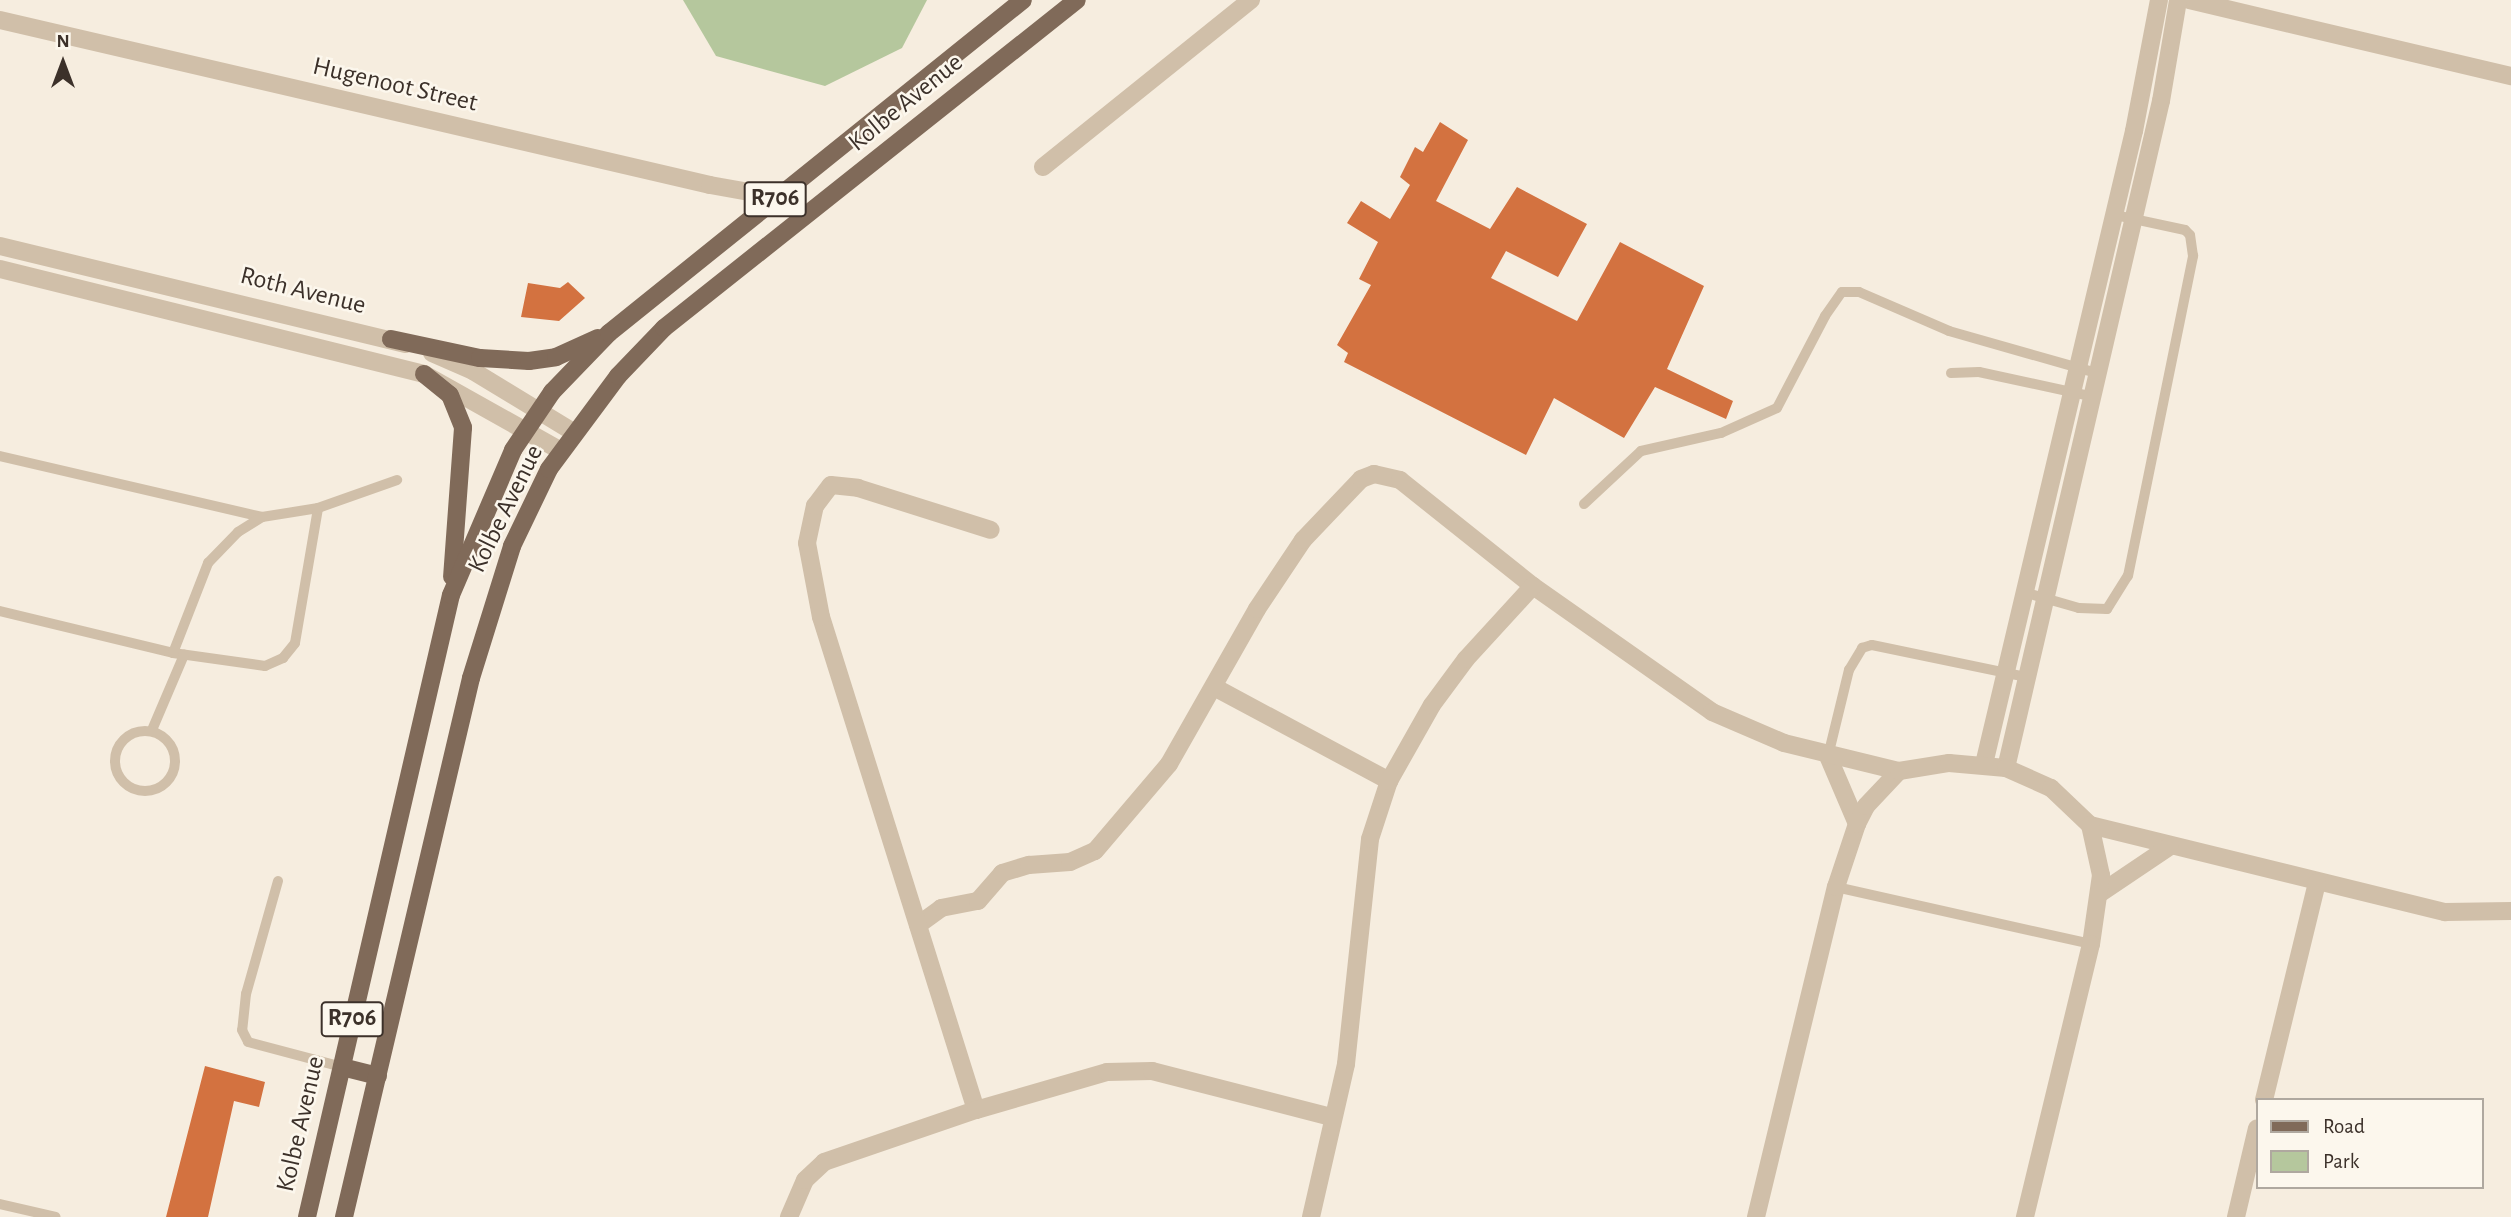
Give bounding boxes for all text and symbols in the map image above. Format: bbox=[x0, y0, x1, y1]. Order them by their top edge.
north arrow bbox=[28, 28, 98, 98]
text: N bbox=[56, 32, 70, 51]
street label: Kolbe Avenue bbox=[842, 47, 970, 159]
street label: Hugenoot Street bbox=[310, 51, 480, 119]
road number: R706 bbox=[744, 178, 806, 219]
street label: Roth Avenue bbox=[237, 260, 369, 322]
street label: Kolbe Avenue bbox=[462, 440, 550, 578]
road number: R706 bbox=[320, 999, 384, 1040]
street label: Kolbe Avenue bbox=[270, 1053, 332, 1195]
legend bbox=[2256, 1098, 2483, 1189]
text: Road bbox=[2323, 1116, 2365, 1137]
text: Park bbox=[2323, 1151, 2359, 1172]

